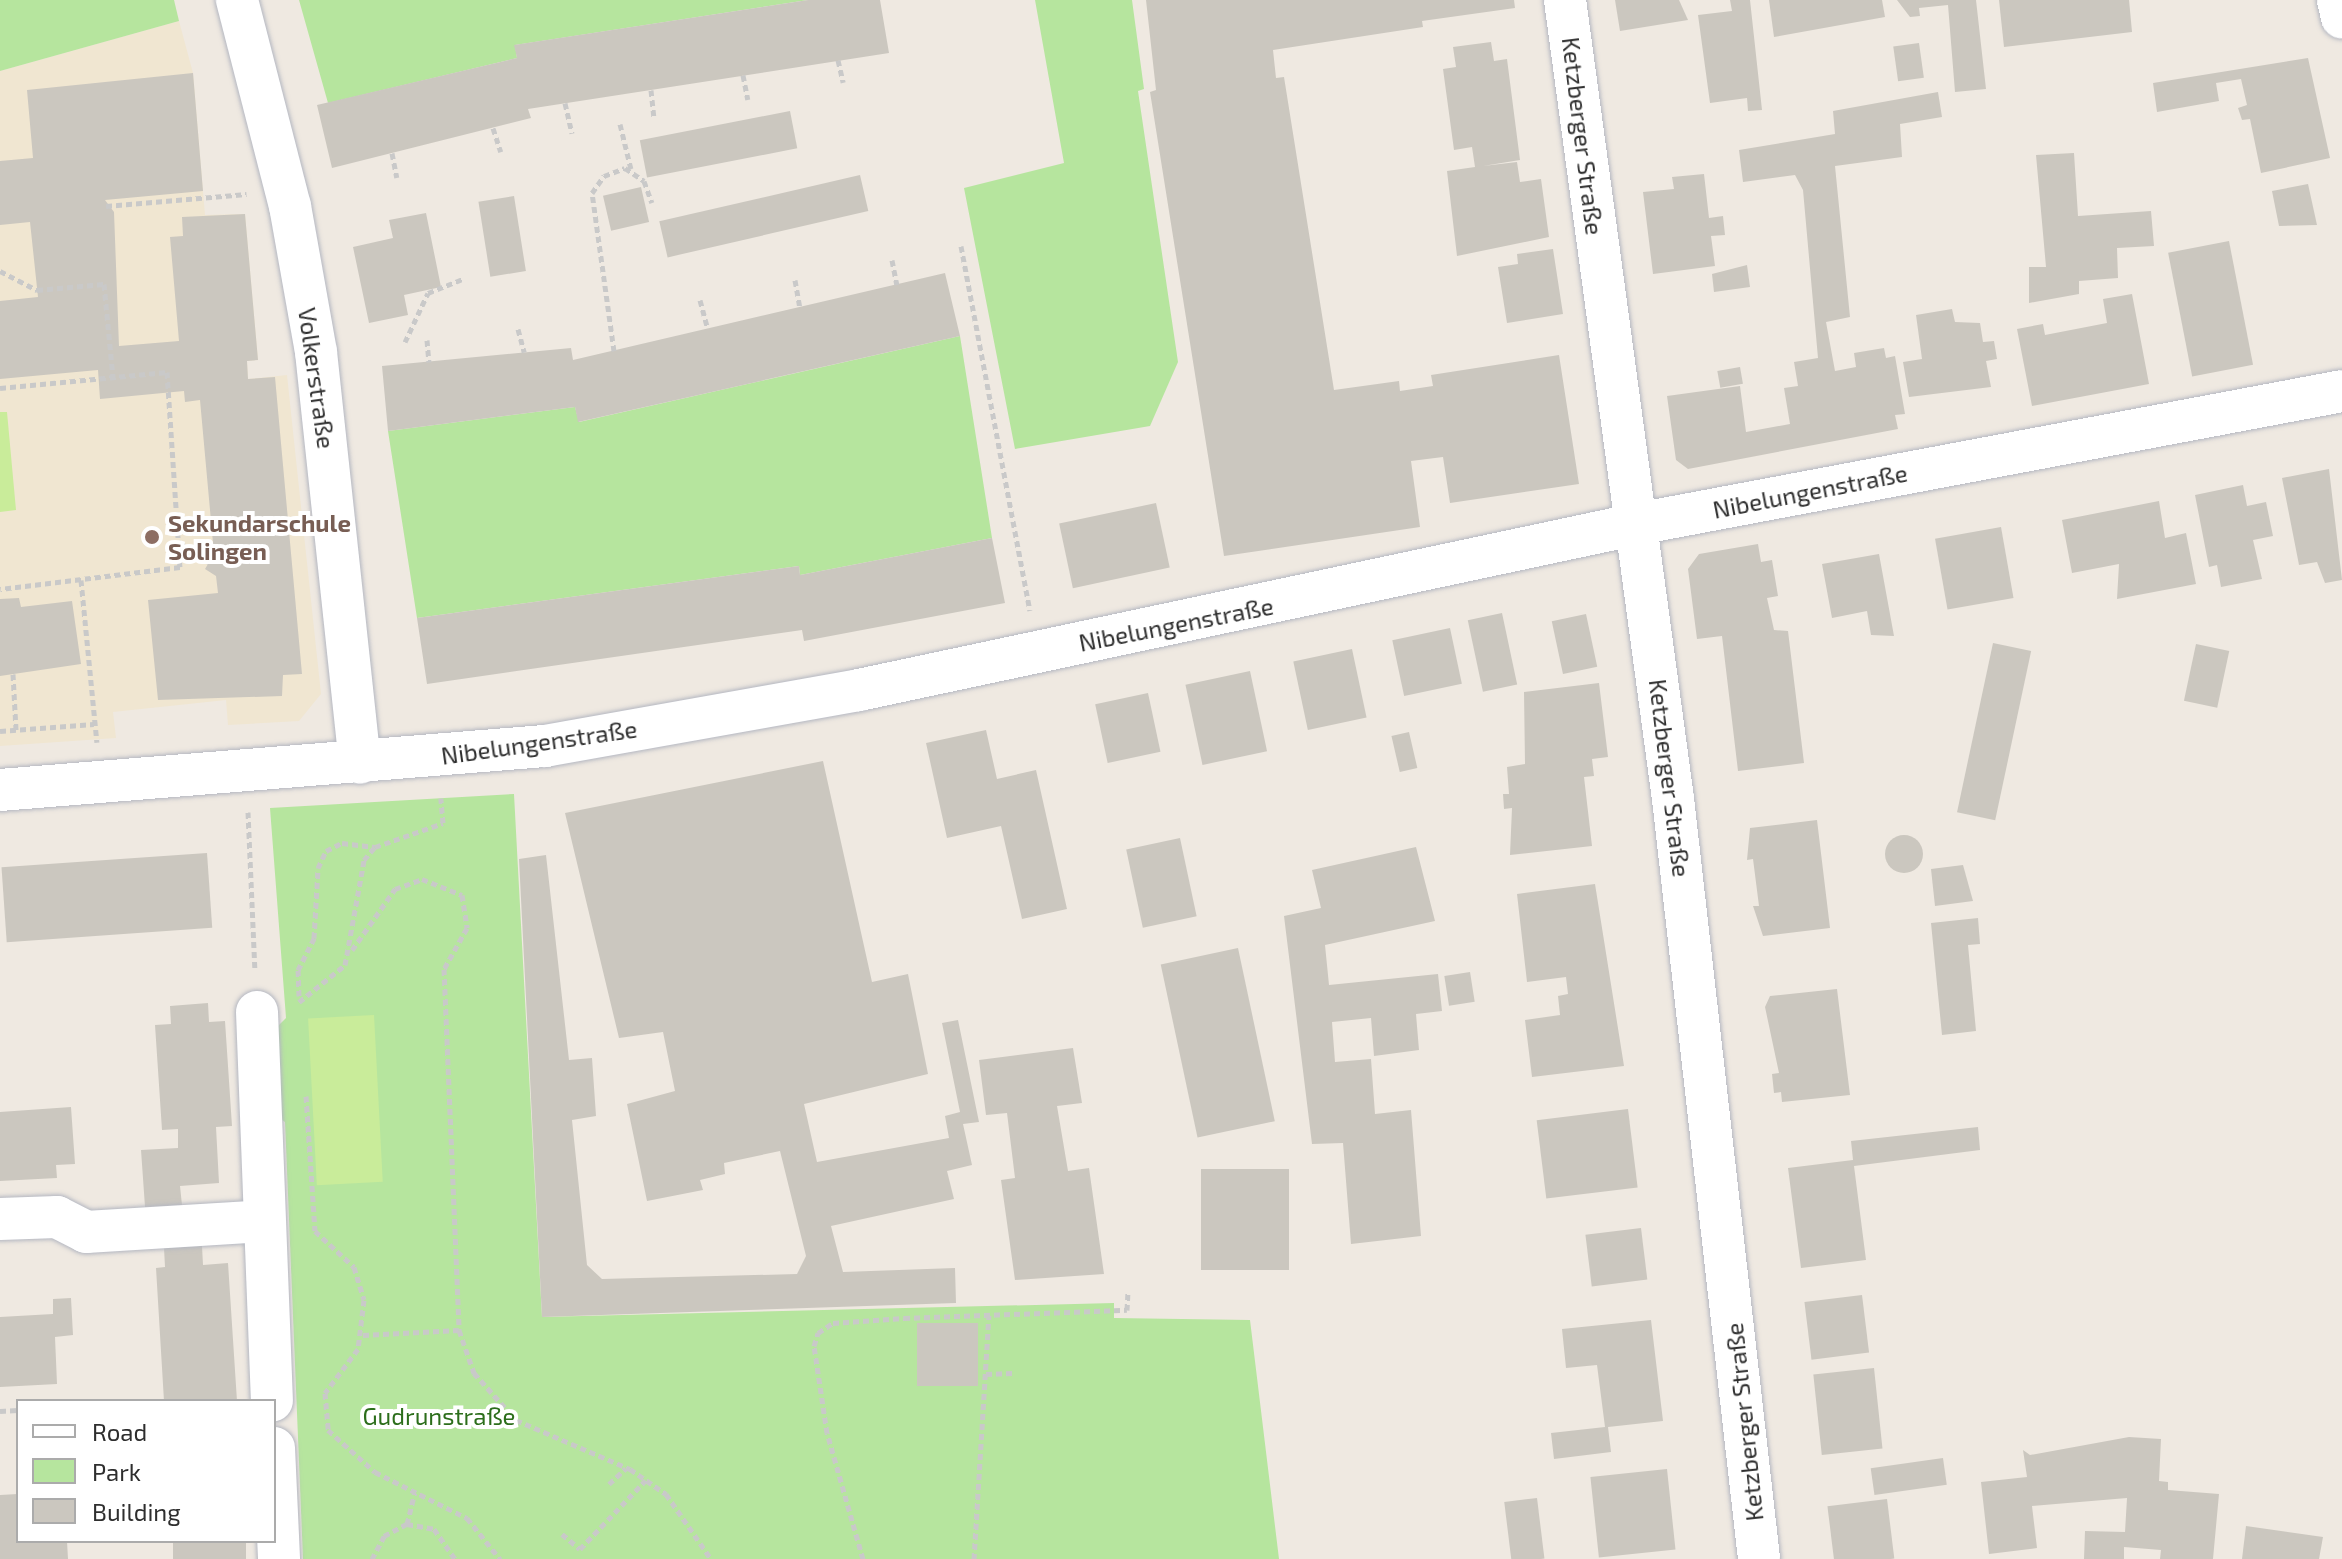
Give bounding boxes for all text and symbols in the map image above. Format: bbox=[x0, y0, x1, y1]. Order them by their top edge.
street label: Ketzberger Straße bbox=[1557, 35, 1609, 237]
street label: Volkerstraße bbox=[293, 306, 341, 450]
street label: Nibelungenstraße bbox=[1710, 458, 1910, 524]
place label: Sekundarschule Solingen bbox=[168, 509, 351, 565]
marker: Sekundarschule Solingen bbox=[143, 528, 161, 546]
street label: Nibelungenstraße bbox=[1076, 591, 1276, 657]
street label: Ketzberger Straße bbox=[1644, 677, 1696, 879]
street label: Nibelungenstraße bbox=[439, 714, 639, 770]
street label: Ketzberger Straße bbox=[1719, 1321, 1769, 1523]
legend bbox=[16, 1399, 276, 1543]
park label: Gudrunstraße bbox=[363, 1402, 515, 1430]
text: Road bbox=[92, 1417, 147, 1446]
text: Park bbox=[92, 1457, 141, 1486]
text: Building bbox=[92, 1497, 181, 1526]

